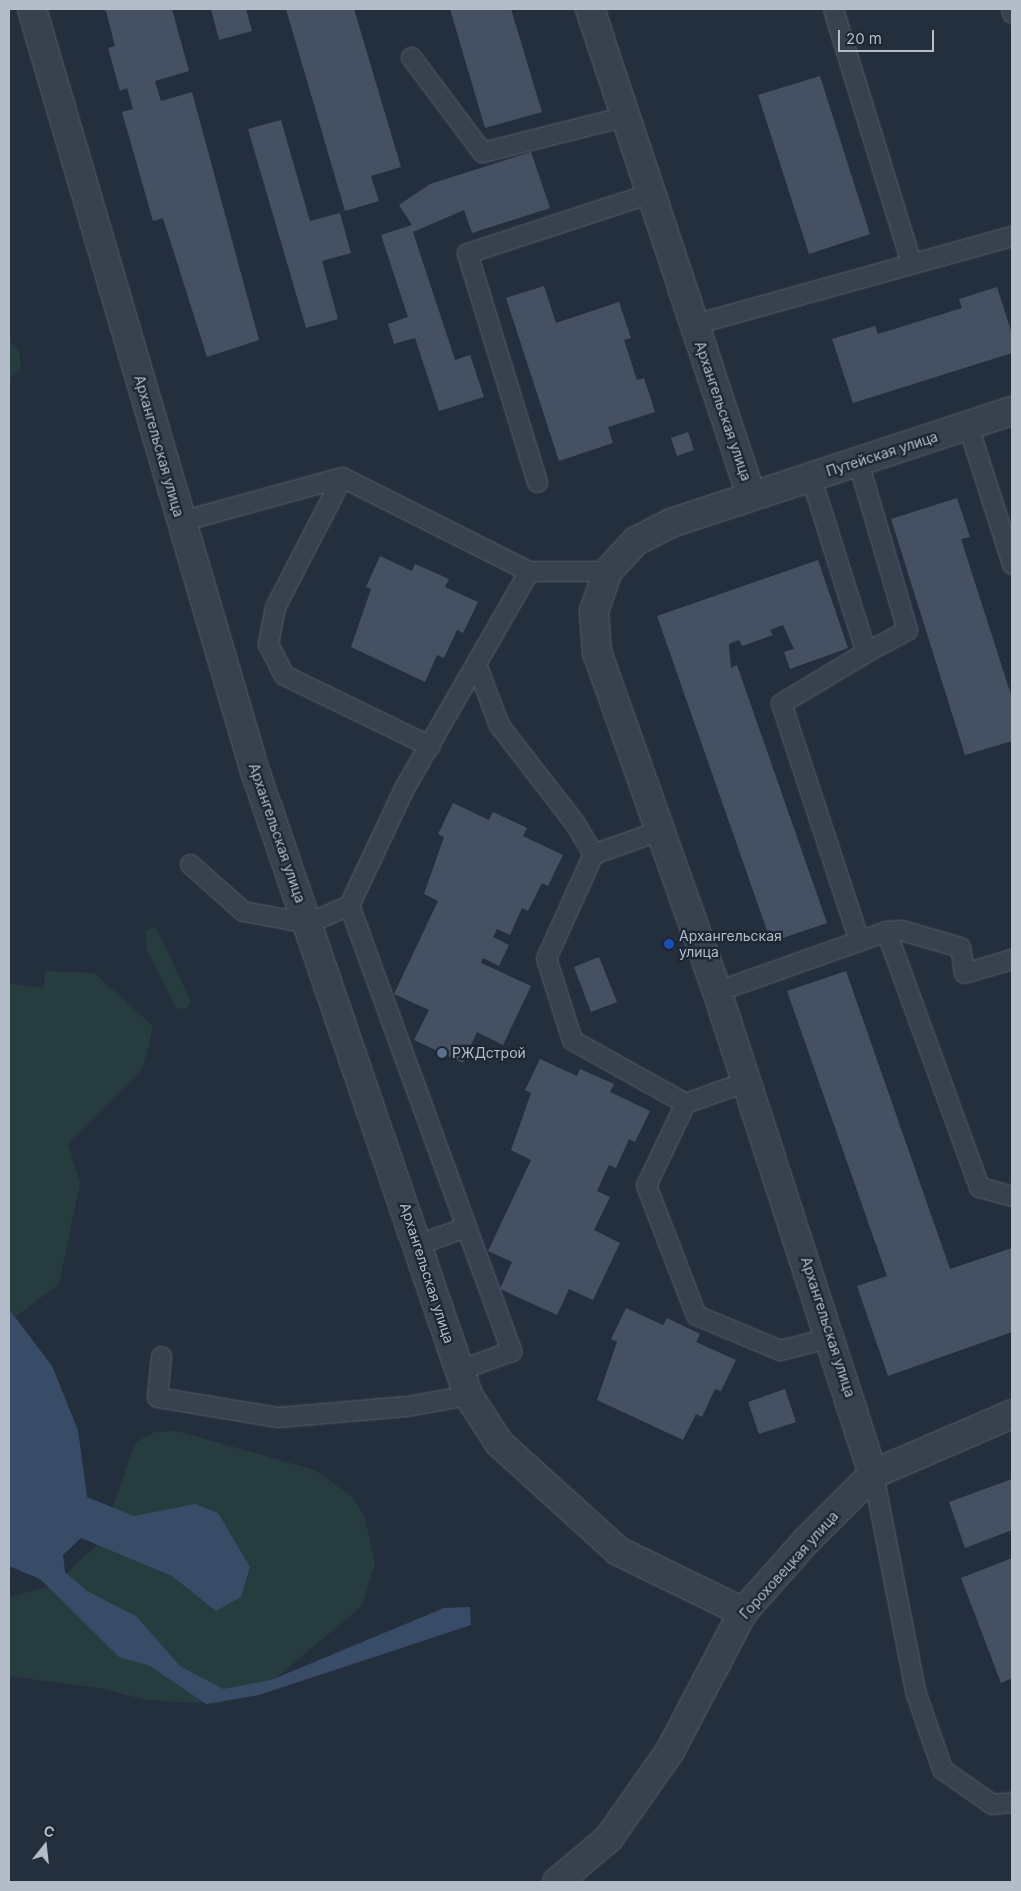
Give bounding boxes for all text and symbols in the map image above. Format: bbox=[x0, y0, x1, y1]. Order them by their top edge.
scale bar bbox=[841, 20, 937, 52]
text: 20 m bbox=[846, 29, 882, 48]
street label: Архангельская улица bbox=[691, 339, 755, 483]
street label: Архангельская улица bbox=[131, 373, 187, 519]
street label: Путейская улица bbox=[824, 428, 940, 480]
street label: Архангельская улица bbox=[245, 761, 309, 905]
place label: Архангельская улица bbox=[679, 928, 782, 960]
marker: Архангельская улица bbox=[663, 938, 675, 950]
place label: РЖДстрой bbox=[452, 1045, 526, 1061]
marker: РЖДстрой bbox=[436, 1047, 448, 1059]
street label: Архангельская улица bbox=[396, 1201, 458, 1345]
street label: Архангельская улица bbox=[797, 1255, 859, 1399]
street label: Гороховецкая улица bbox=[736, 1508, 842, 1622]
north arrow bbox=[20, 1821, 70, 1871]
text: С bbox=[42, 1821, 57, 1841]

